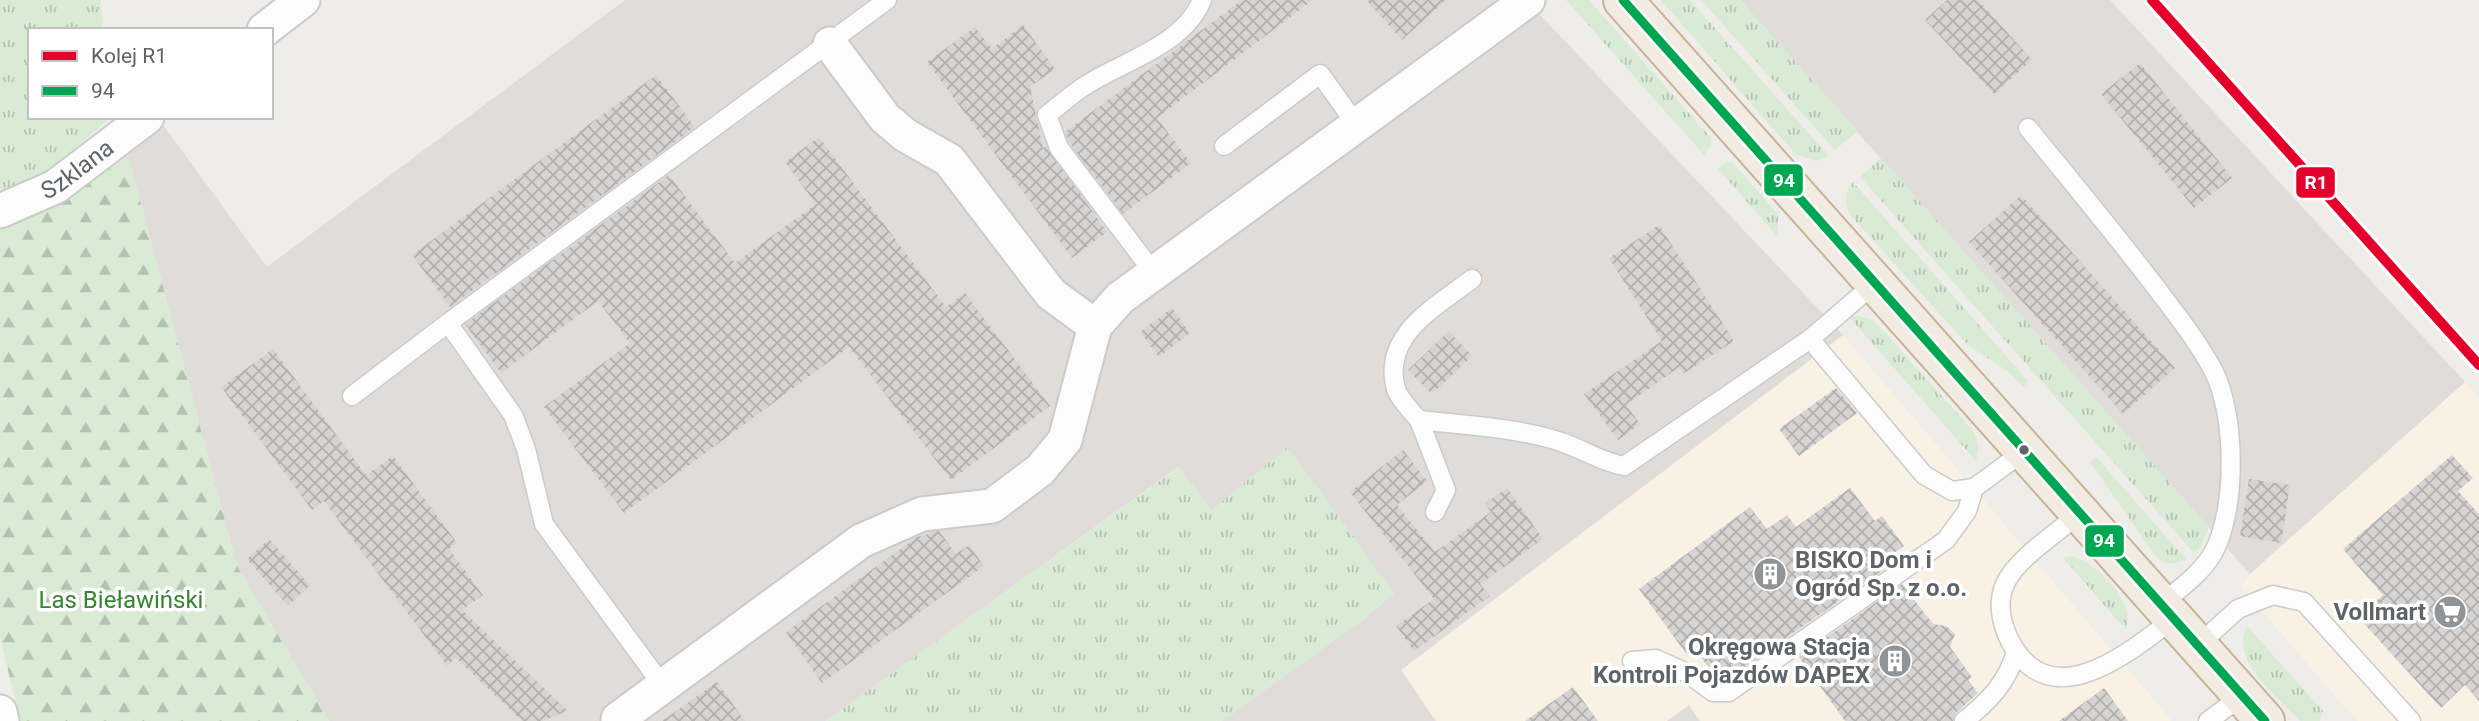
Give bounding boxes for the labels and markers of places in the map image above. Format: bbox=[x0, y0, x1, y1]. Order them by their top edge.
unlabelled marker bbox=[2017, 443, 2031, 457]
place label: BISKO Dom i Ogród Sp. z o.o. bbox=[1795, 546, 1967, 602]
building icon: BISKO Dom i Ogród Sp. z o.o. bbox=[1751, 555, 1789, 593]
supermarket icon: Vollmart bbox=[2431, 593, 2469, 631]
place label: Vollmart bbox=[2333, 598, 2426, 626]
place label: Okręgowa Stacja Kontroli Pojazdów DAPEX bbox=[1593, 633, 1870, 689]
building icon: Okręgowa Stacja Kontroli Pojazdów DAPEX bbox=[1876, 642, 1914, 680]

